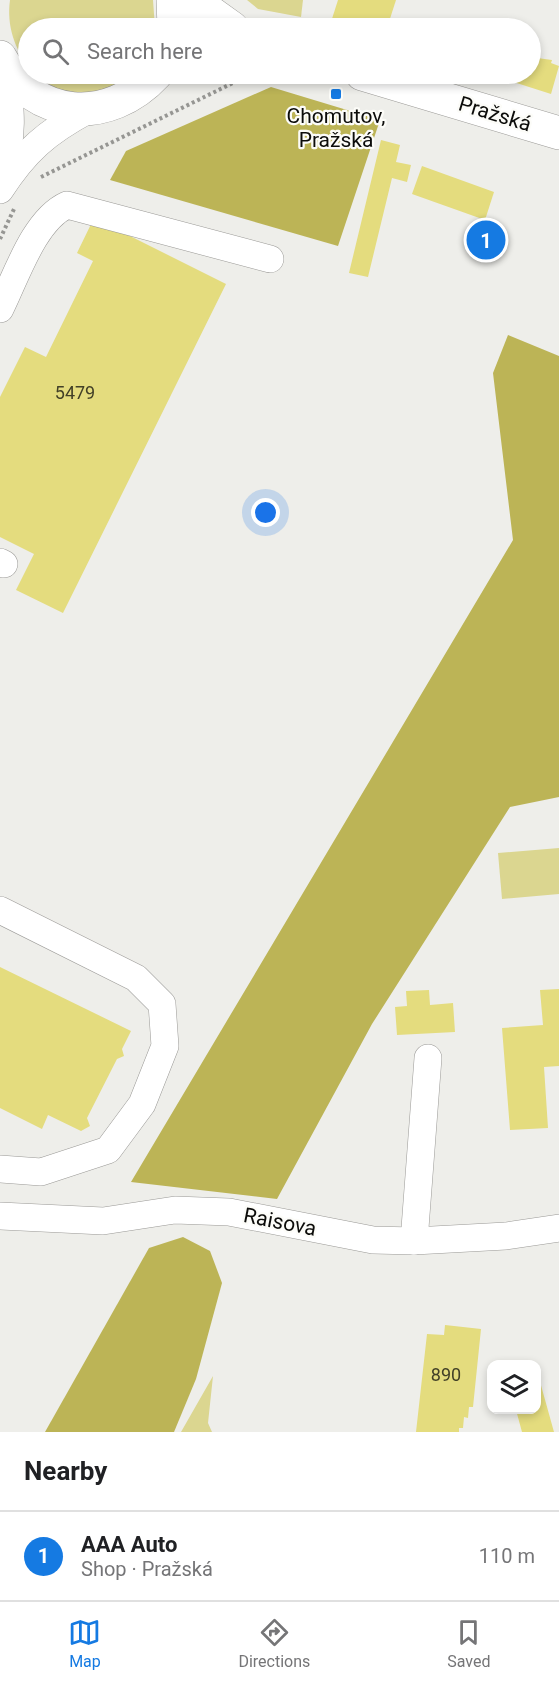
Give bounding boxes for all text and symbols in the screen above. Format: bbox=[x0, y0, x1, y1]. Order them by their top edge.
search box bbox=[18, 18, 541, 84]
icon: search bbox=[39, 35, 72, 68]
text: Search here bbox=[87, 39, 203, 64]
marker: Chomutov, Pražská bbox=[329, 87, 343, 101]
street label: Pražská bbox=[456, 92, 534, 136]
place label: Chomutov, Pražská bbox=[287, 104, 385, 152]
pin: 1 bbox=[466, 218, 506, 262]
house number: 5479 bbox=[55, 382, 95, 403]
your location bbox=[251, 498, 280, 527]
street label: Raisova bbox=[242, 1203, 318, 1241]
map controls bbox=[487, 1360, 541, 1414]
button: layers bbox=[487, 1360, 541, 1414]
house number: 890 bbox=[431, 1364, 461, 1385]
text: Nearby bbox=[24, 1456, 107, 1486]
text: AAA Auto bbox=[81, 1532, 177, 1557]
text: 1 bbox=[38, 1544, 49, 1568]
text: 110 m bbox=[479, 1544, 535, 1568]
text: Shop · Pražská bbox=[81, 1557, 213, 1581]
tab: Map bbox=[68, 1616, 101, 1671]
tab: Directions bbox=[238, 1616, 310, 1671]
tab: Saved bbox=[447, 1616, 491, 1671]

